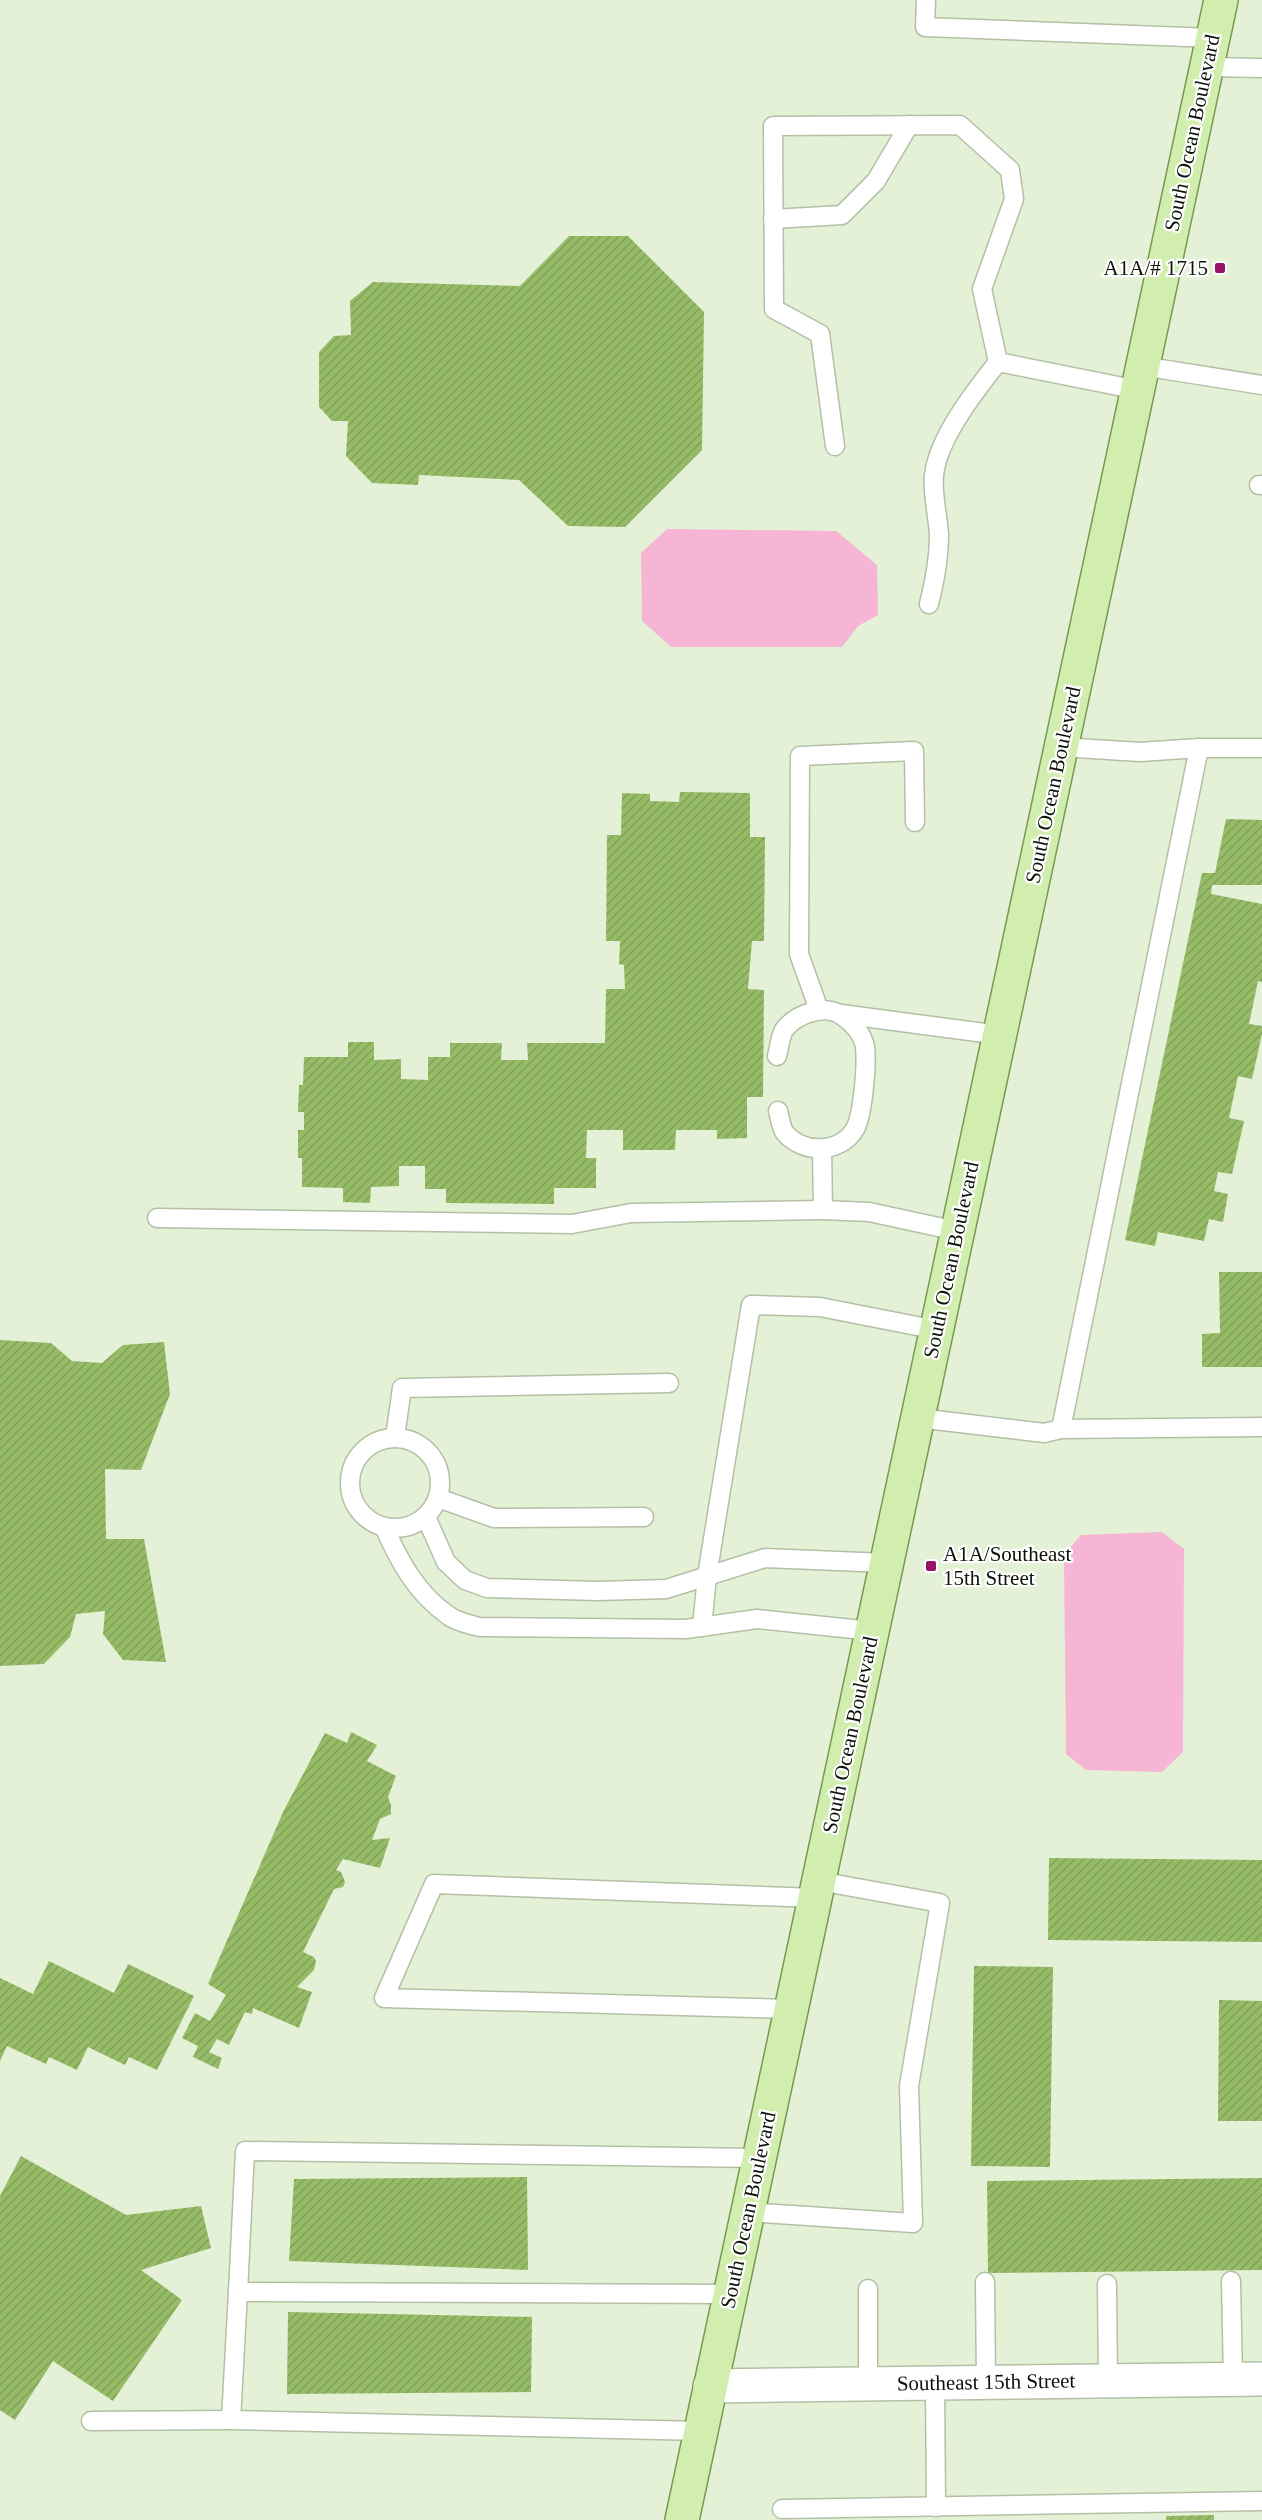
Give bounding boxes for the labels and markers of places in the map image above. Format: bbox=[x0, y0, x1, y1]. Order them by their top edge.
place label: A1A/# 1715 bbox=[1104, 256, 1208, 280]
marker: A1A/# 1715 bbox=[1213, 261, 1227, 275]
place label: A1A/Southeast 15th Street bbox=[943, 1542, 1071, 1590]
marker: A1A/Southeast 15th Street bbox=[924, 1559, 938, 1573]

